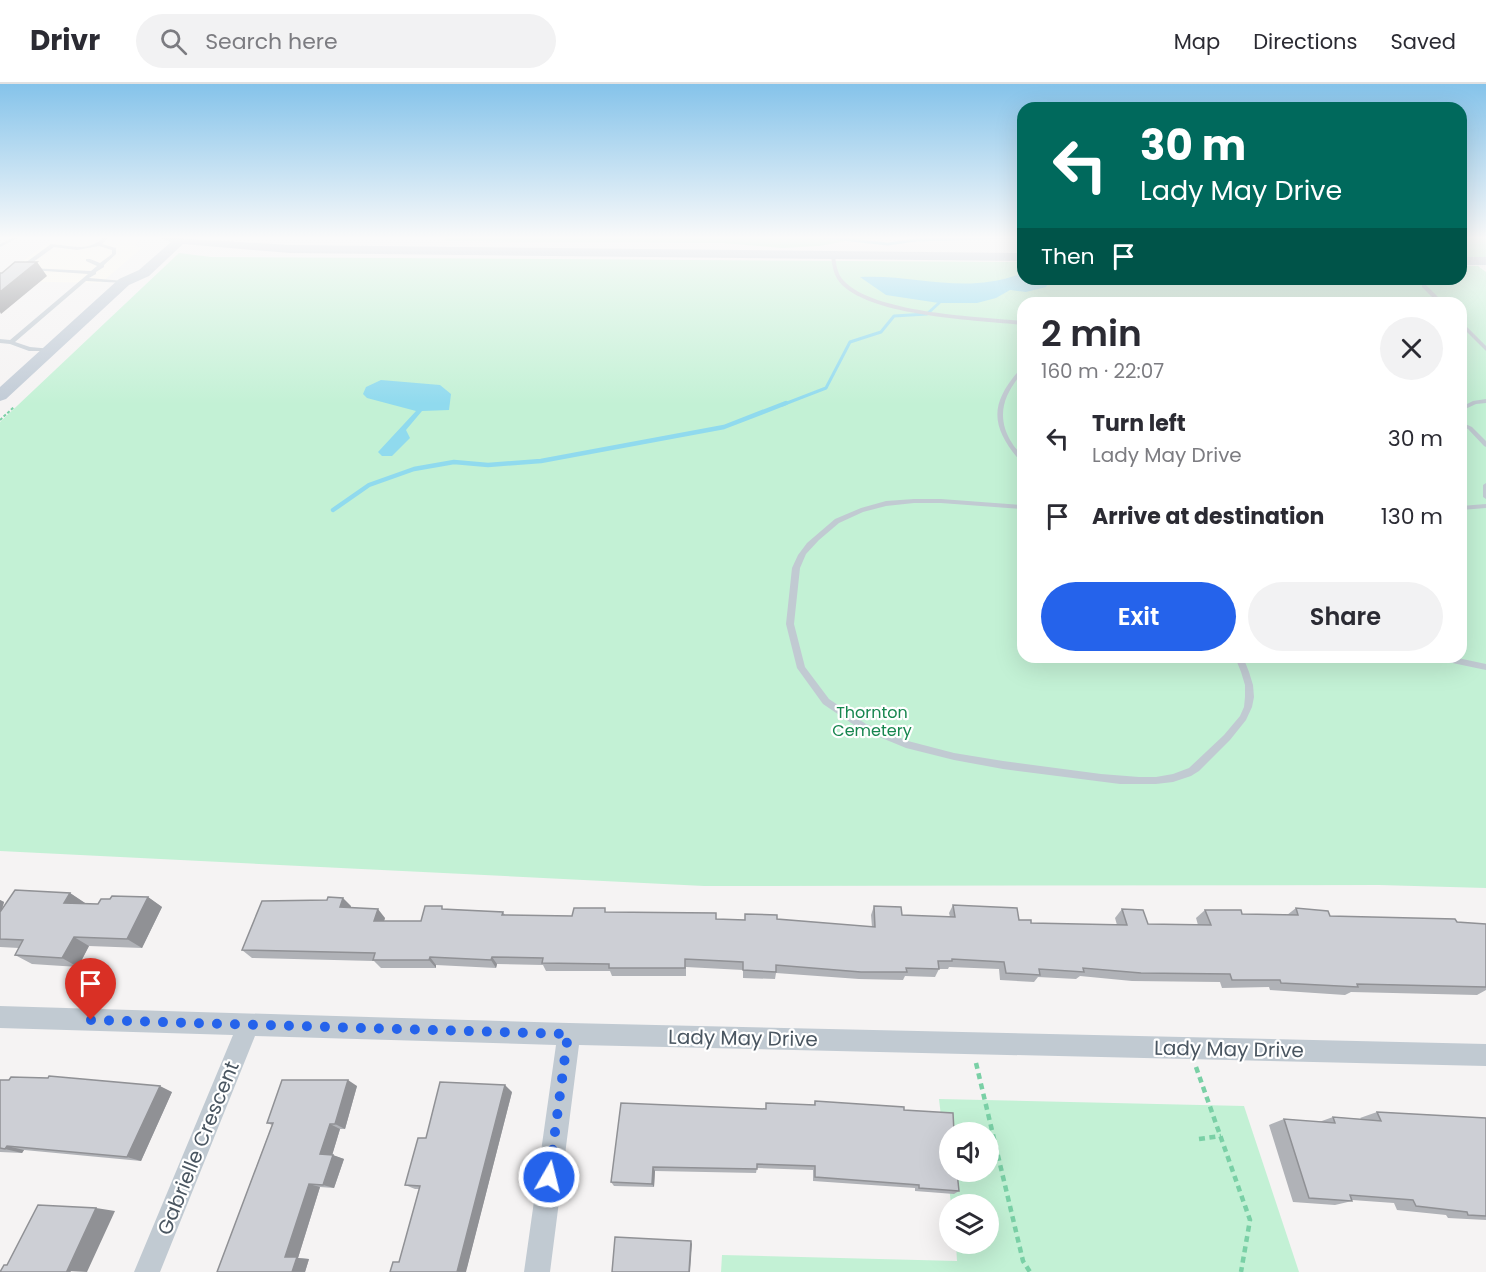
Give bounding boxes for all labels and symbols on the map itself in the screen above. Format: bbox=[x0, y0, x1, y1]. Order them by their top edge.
park label: Thornton Cemetery bbox=[832, 701, 912, 742]
pin bbox=[65, 958, 116, 1020]
street label: Lady May Drive bbox=[668, 1023, 818, 1053]
street label: Lady May Drive bbox=[1154, 1034, 1304, 1064]
street label: Gabrielle Crescent bbox=[150, 1057, 246, 1239]
position arrow bbox=[517, 1145, 581, 1209]

